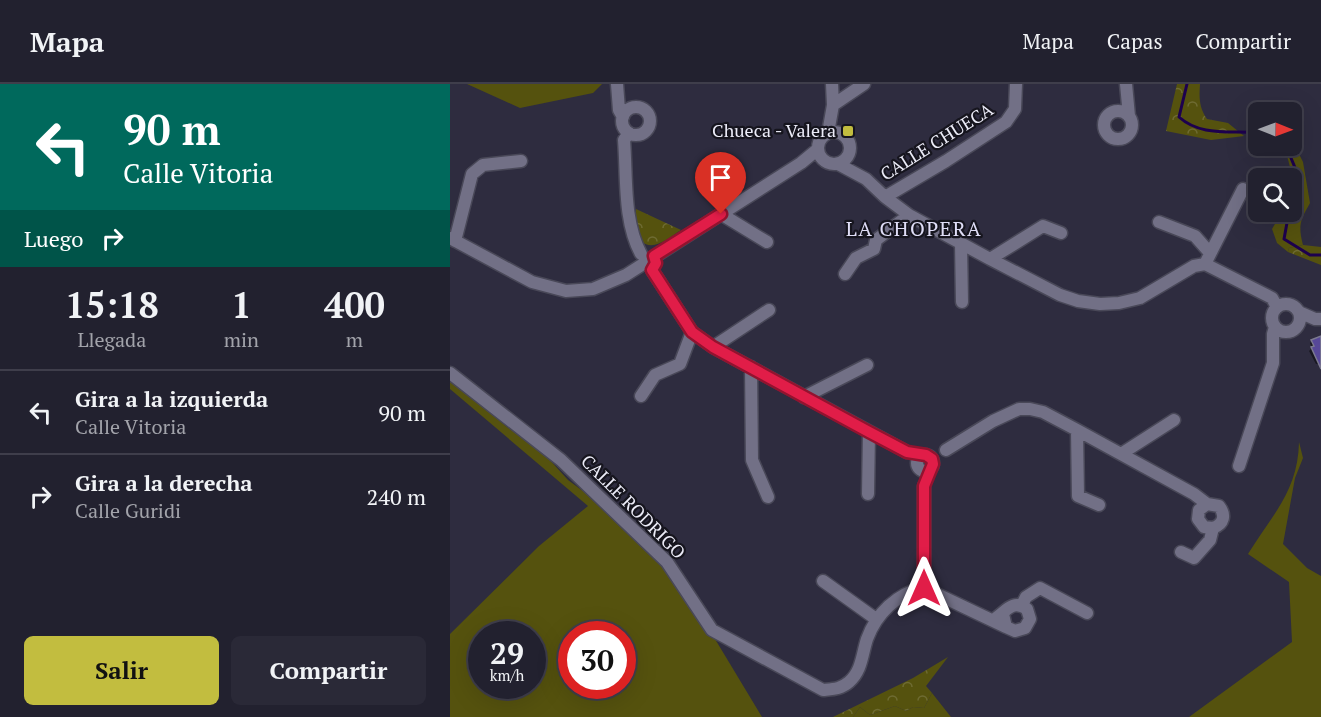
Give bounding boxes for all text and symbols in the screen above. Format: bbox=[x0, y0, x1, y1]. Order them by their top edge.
text: Mapa bbox=[30, 23, 104, 60]
text: Mapa bbox=[1022, 27, 1074, 55]
text: Capas bbox=[1107, 27, 1163, 55]
text: Compartir bbox=[1196, 27, 1291, 55]
street label: CALLE CHUECA bbox=[875, 96, 998, 185]
text: 90 m bbox=[123, 101, 221, 157]
north arrow bbox=[1248, 102, 1302, 156]
map controls bbox=[1248, 102, 1302, 222]
icon: left bbox=[24, 108, 102, 186]
place label: Chueca - Valera bbox=[712, 118, 836, 142]
marker: Chueca - Valera bbox=[841, 124, 855, 138]
pin bbox=[695, 152, 746, 214]
text: Calle Vitoria bbox=[123, 155, 273, 191]
icon: arrive bbox=[704, 161, 737, 194]
button: search bbox=[1248, 168, 1302, 222]
district label: LA CHOPERA bbox=[846, 215, 982, 242]
icon: right bbox=[96, 222, 129, 255]
text: Luego bbox=[24, 224, 84, 253]
text: 15:18 bbox=[65, 281, 159, 328]
text: 1 bbox=[231, 281, 252, 328]
text: 400 bbox=[324, 281, 385, 328]
text: Llegada bbox=[77, 326, 146, 353]
text: min bbox=[224, 326, 259, 353]
text: m bbox=[346, 326, 363, 353]
text: Gira a la izquierda bbox=[75, 384, 268, 413]
icon: left bbox=[24, 396, 57, 429]
text: 90 m bbox=[378, 398, 426, 427]
text: Calle Vitoria bbox=[75, 413, 186, 440]
street label: CALLE RODRIGO bbox=[576, 449, 691, 564]
text: Gira a la derecha bbox=[75, 468, 253, 497]
icon: right bbox=[24, 480, 57, 513]
text: 240 m bbox=[366, 482, 426, 511]
text: Calle Guridi bbox=[75, 497, 181, 524]
position arrow bbox=[892, 556, 956, 620]
speed limit sign: 30 bbox=[558, 621, 636, 699]
text: 29 bbox=[490, 633, 524, 673]
button: Salir bbox=[24, 636, 219, 705]
button: Compartir bbox=[231, 636, 426, 705]
text: km/h bbox=[490, 665, 524, 685]

